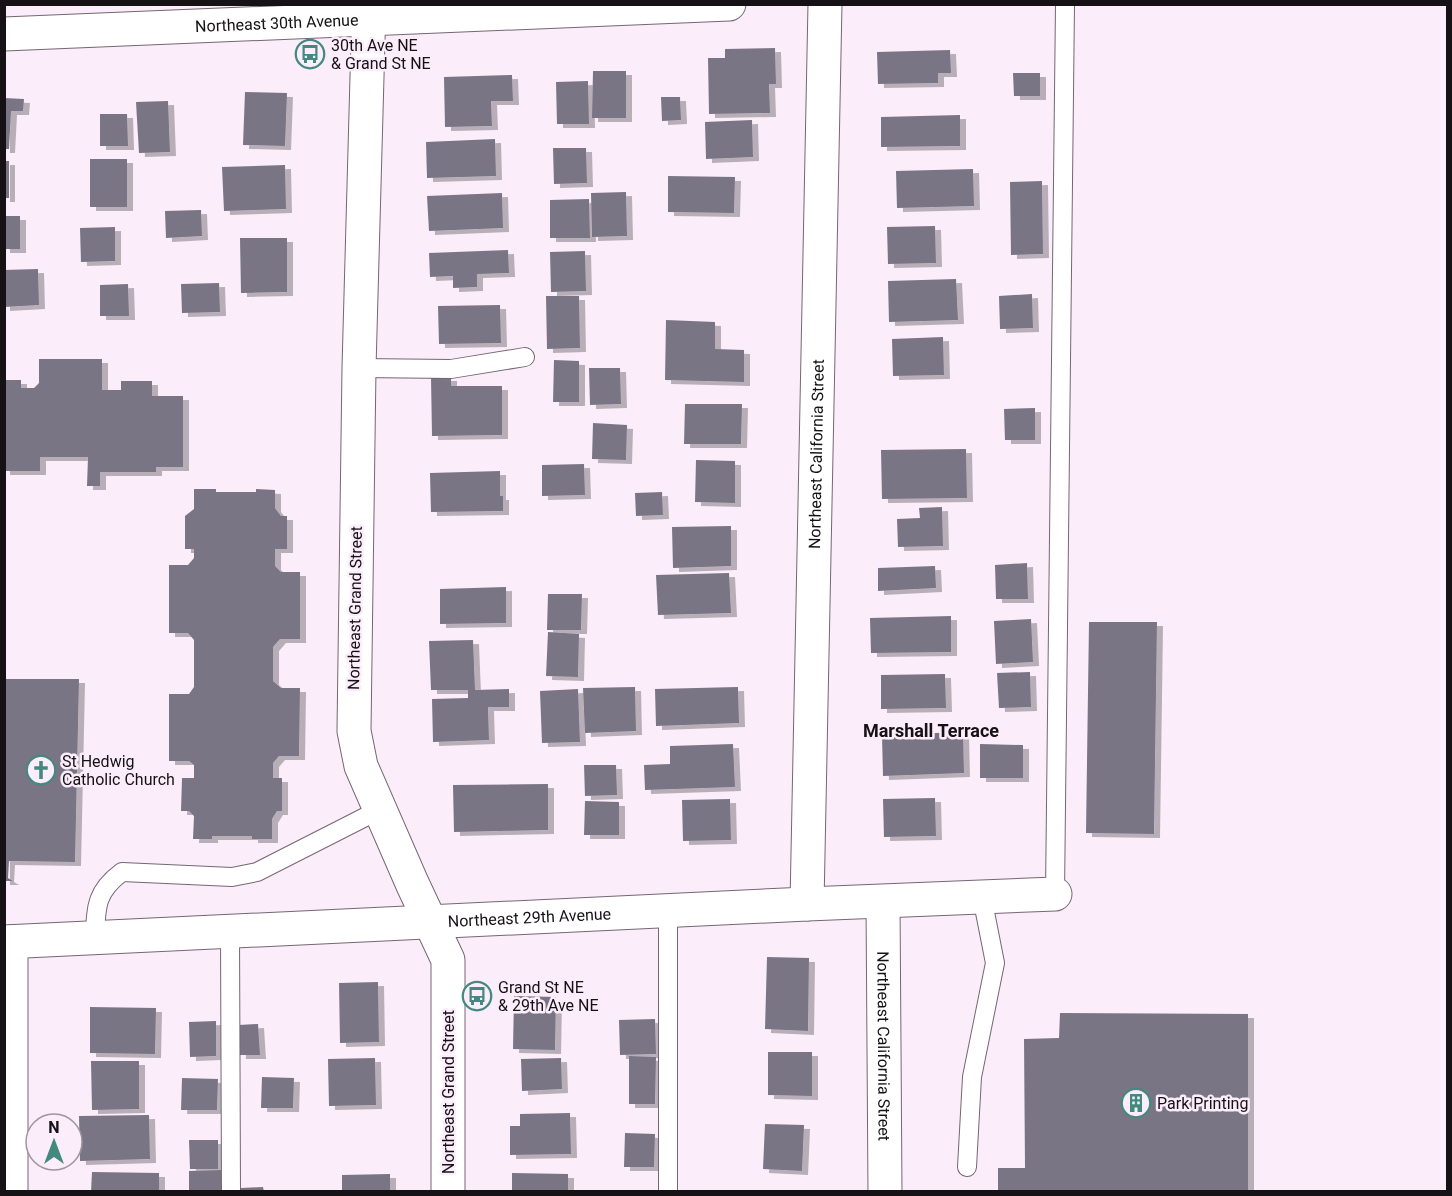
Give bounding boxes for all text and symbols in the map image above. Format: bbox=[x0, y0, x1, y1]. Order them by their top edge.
street label: Northeast 30th Avenue bbox=[195, 10, 359, 36]
place label: 30th Ave NE & Grand St NE bbox=[331, 36, 431, 73]
bus stop icon: 30th Ave NE & Grand St NE bbox=[294, 38, 326, 70]
street label: Northeast California Street bbox=[805, 359, 827, 549]
street label: Northeast Grand Street bbox=[344, 526, 366, 690]
district label: Marshall Terrace bbox=[863, 720, 999, 741]
place label: St Hedwig Catholic Church bbox=[62, 752, 175, 789]
church icon: St Hedwig Catholic Church bbox=[25, 754, 57, 786]
street label: Northeast 29th Avenue bbox=[447, 904, 611, 930]
street label: Northeast California Street bbox=[874, 951, 894, 1141]
place label: Grand St NE & 29th Ave NE bbox=[498, 978, 599, 1015]
bus stop icon: Grand St NE & 29th Ave NE bbox=[461, 980, 493, 1012]
street label: Northeast Grand Street bbox=[439, 1010, 458, 1174]
building icon: Park Printing bbox=[1120, 1087, 1152, 1119]
place label: Park Printing bbox=[1157, 1094, 1248, 1113]
north arrow bbox=[24, 1112, 84, 1172]
text: N bbox=[48, 1118, 60, 1137]

